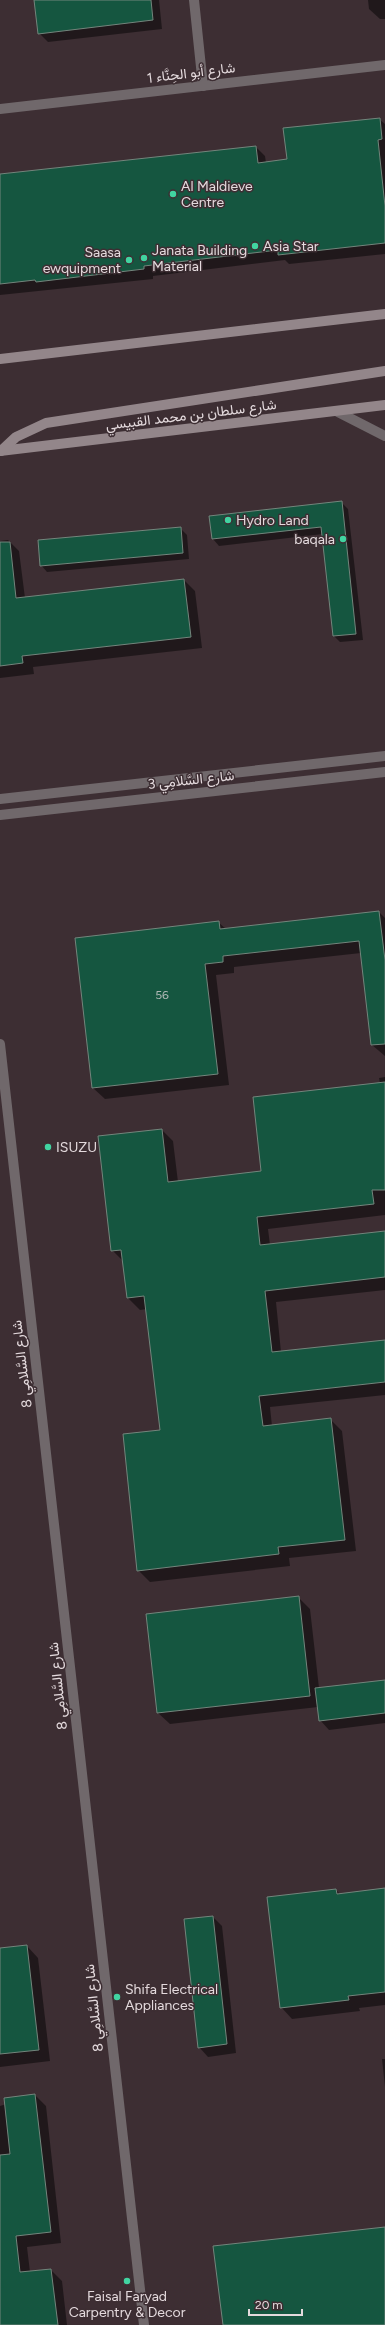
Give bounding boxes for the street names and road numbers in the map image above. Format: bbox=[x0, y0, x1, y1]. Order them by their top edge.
street label: شارع أبو الحِنَّاء 1 bbox=[146, 58, 236, 89]
street label: شارع سلطان بن محمد القبيسي bbox=[105, 396, 278, 437]
street label: شارع السَّلامِي 3 bbox=[147, 767, 235, 796]
street label: شارع السَّلامِي 8 bbox=[8, 1319, 39, 1409]
street label: شارع السَّلامِي 8 bbox=[45, 1641, 74, 1731]
street label: شارع السَّلامِي 8 bbox=[81, 1963, 110, 2053]

